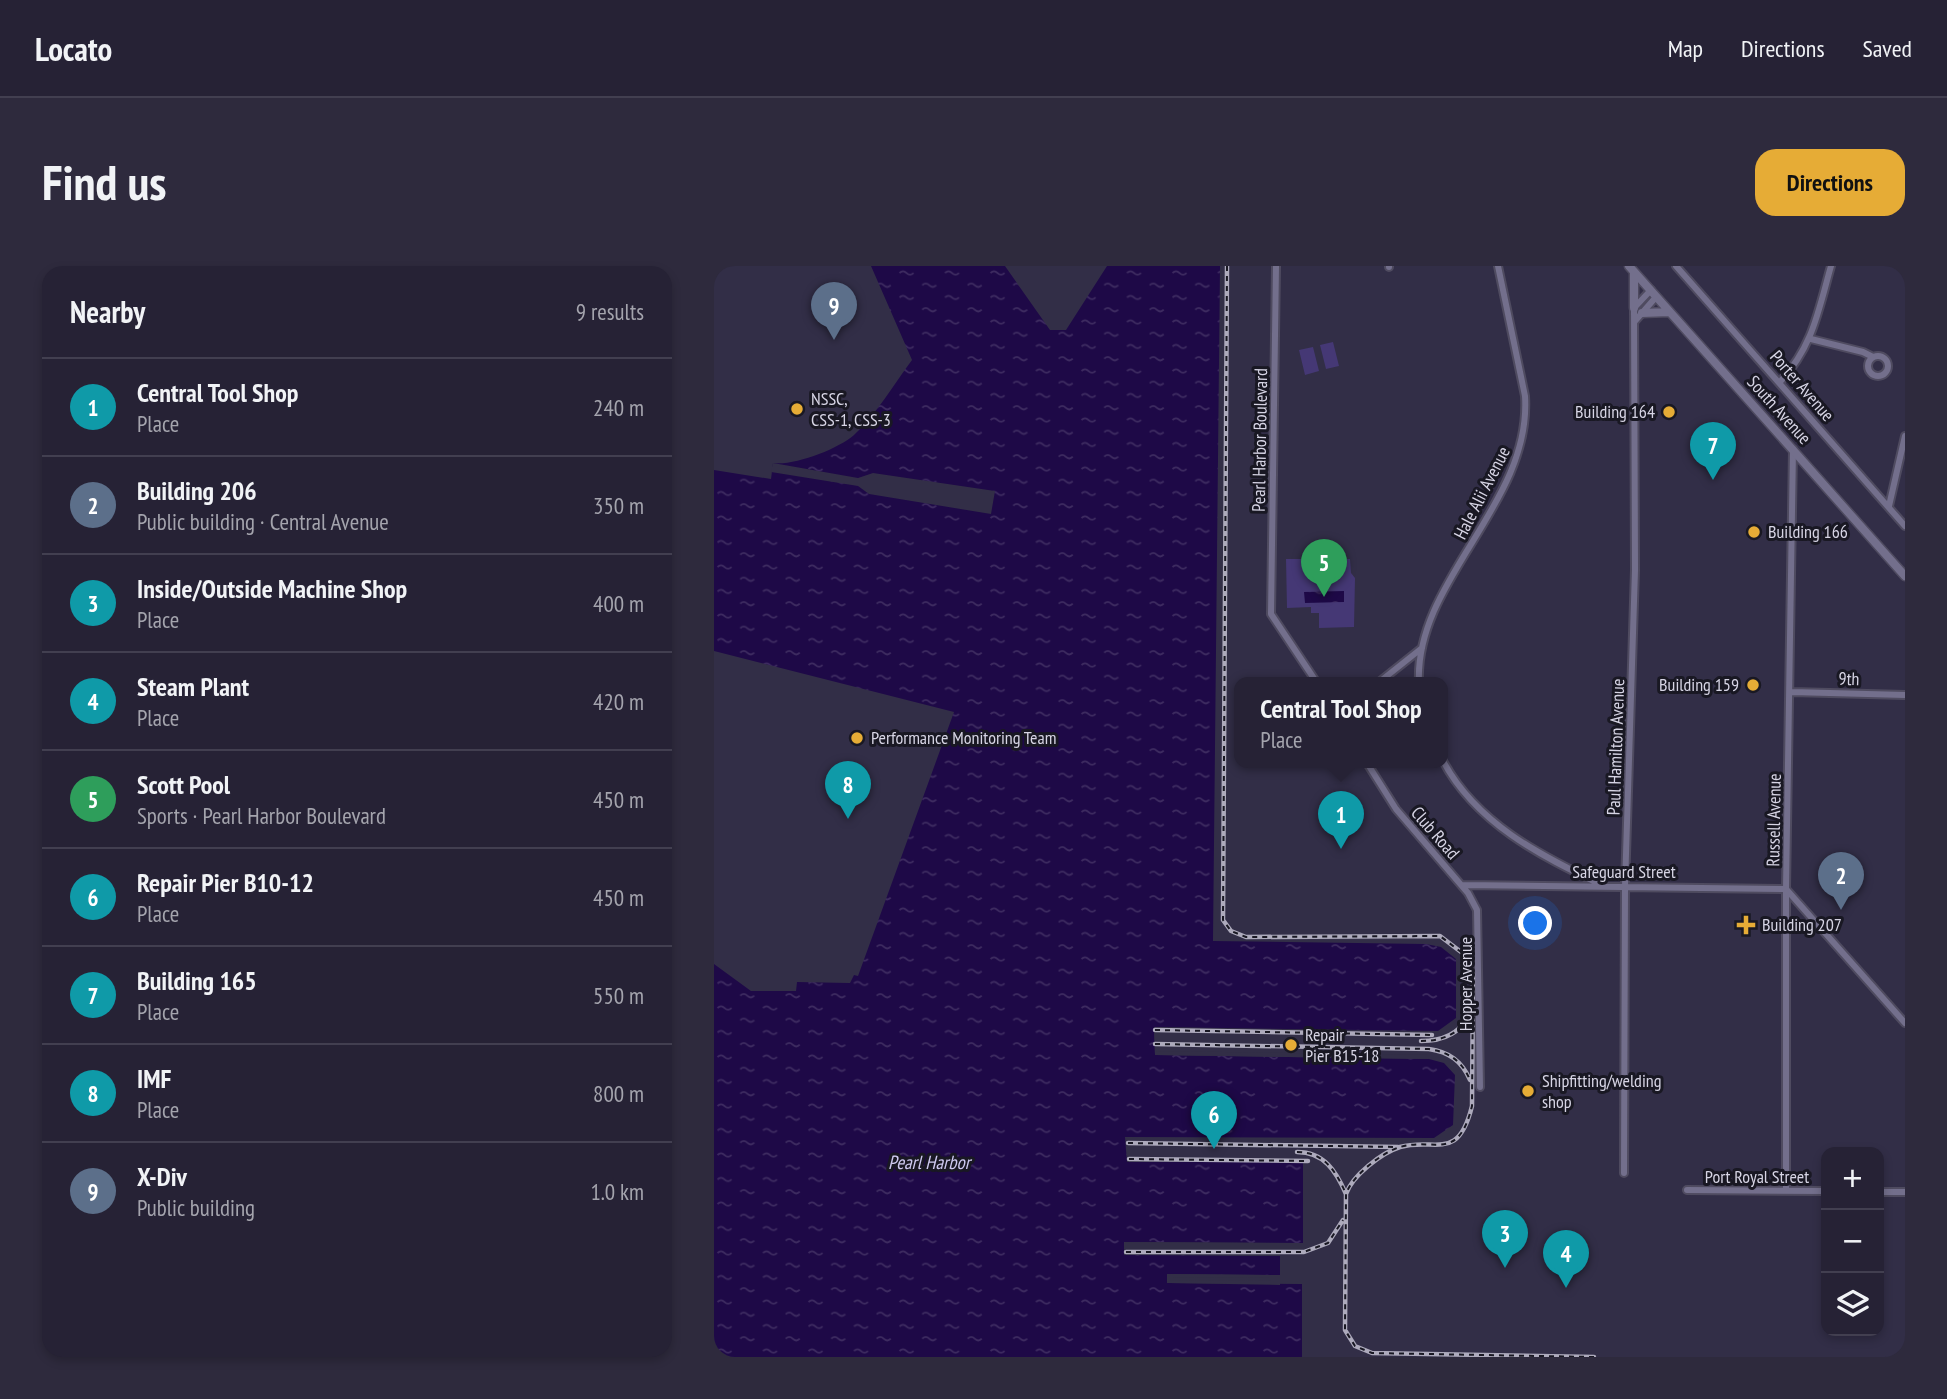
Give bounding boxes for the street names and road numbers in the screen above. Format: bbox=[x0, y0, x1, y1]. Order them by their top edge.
street label: Porter Avenue bbox=[1765, 345, 1840, 426]
street label: Pearl Harbor Boulevard bbox=[1247, 368, 1272, 512]
street label: South Avenue bbox=[1742, 370, 1816, 449]
street label: Hale Alii Avenue bbox=[1448, 442, 1515, 543]
street label: 9th bbox=[1838, 667, 1860, 690]
street label: Paul Hamilton Avenue bbox=[1602, 678, 1629, 816]
street label: Russell Avenue bbox=[1761, 773, 1786, 867]
street label: Club Road bbox=[1406, 802, 1465, 864]
street label: Safeguard Street bbox=[1572, 860, 1676, 883]
street label: Hopper Avenue bbox=[1454, 937, 1477, 1031]
street label: Port Royal Street bbox=[1705, 1165, 1809, 1188]

